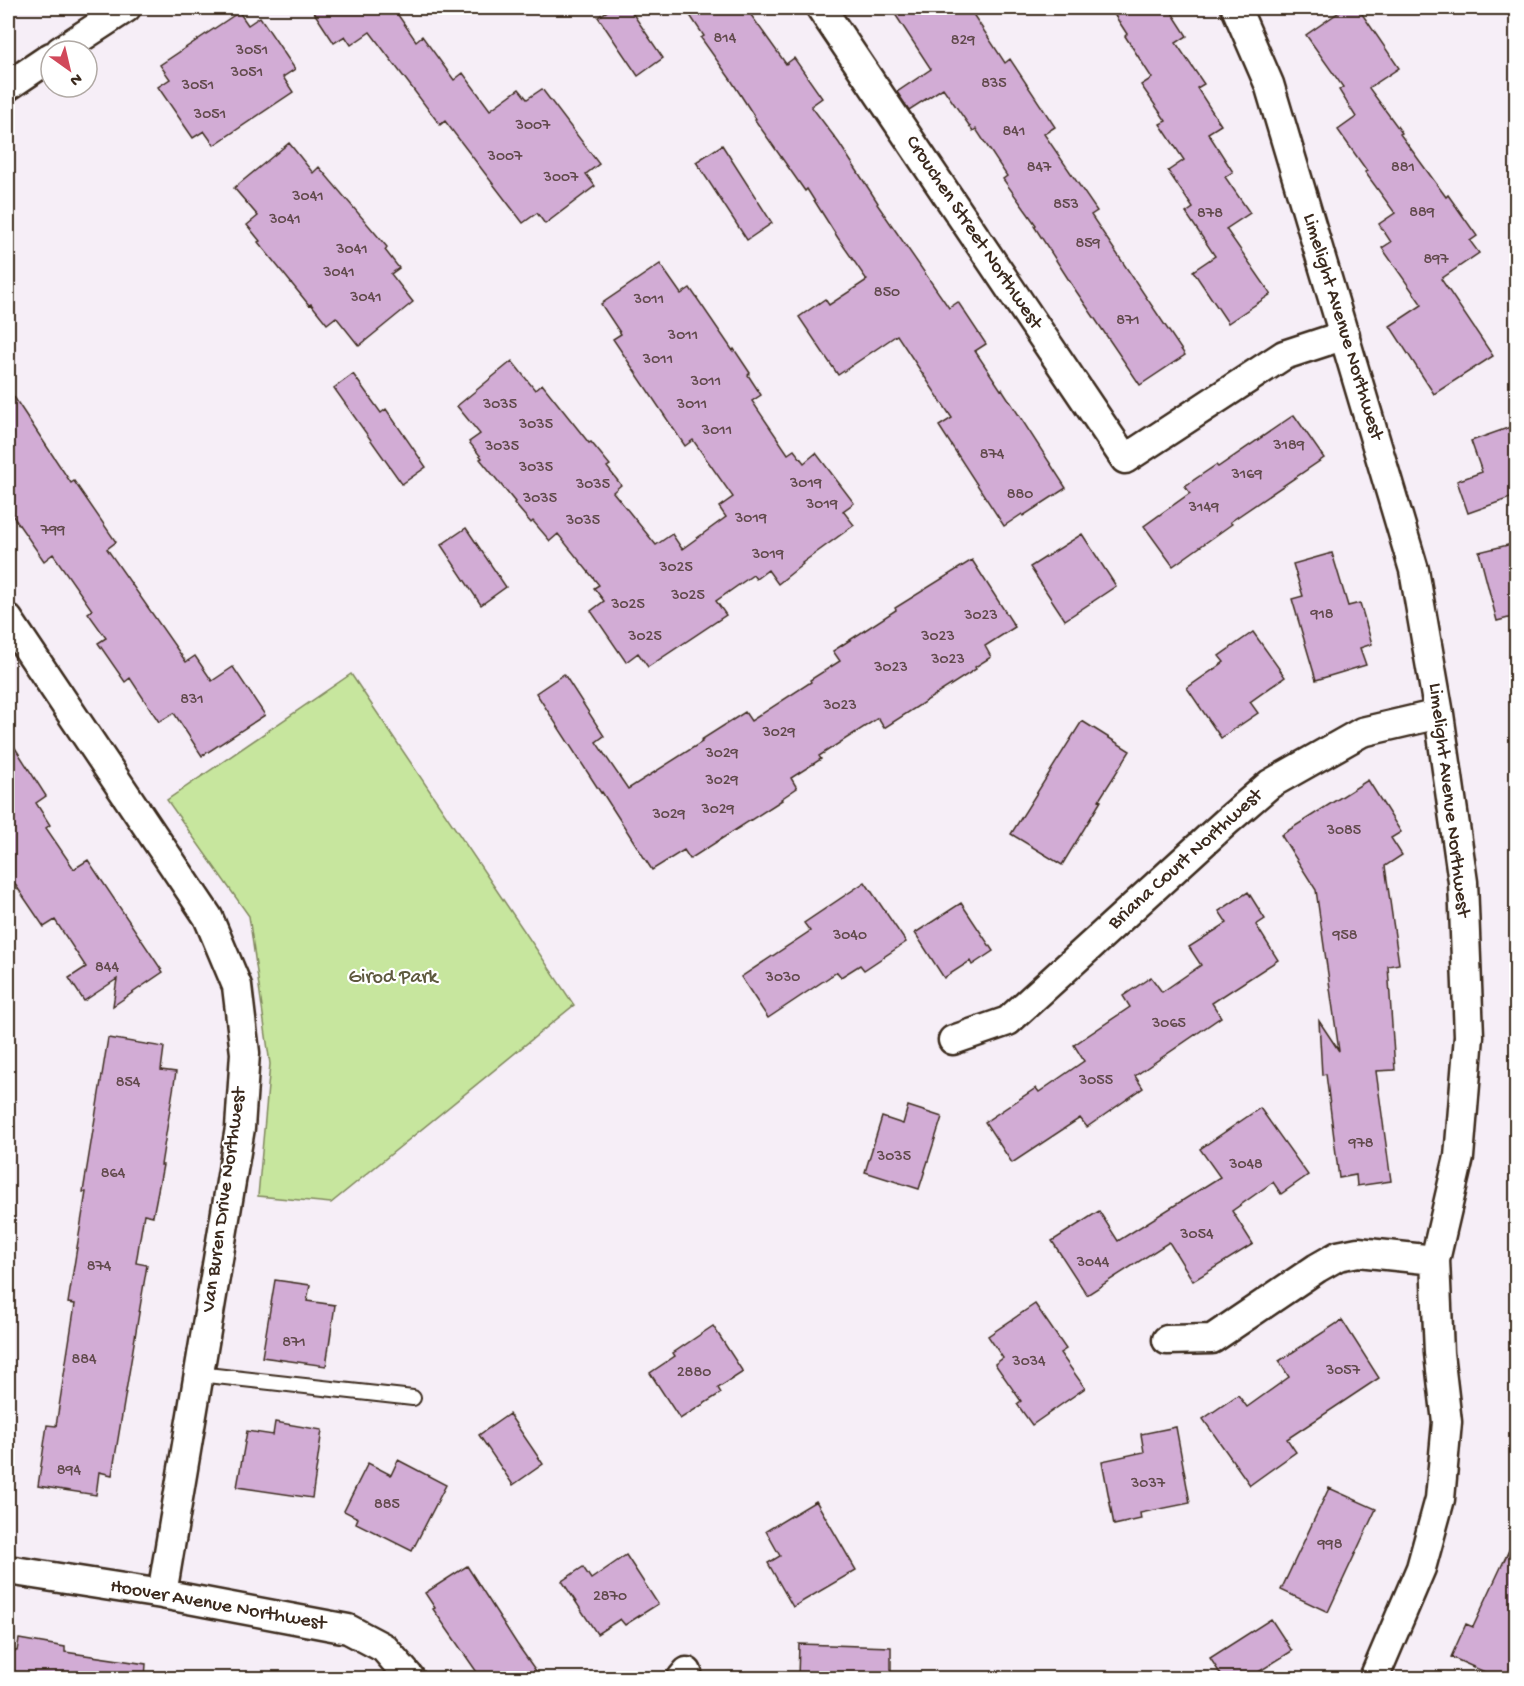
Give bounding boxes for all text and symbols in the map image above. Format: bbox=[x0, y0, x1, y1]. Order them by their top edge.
house number: 814 bbox=[714, 30, 737, 49]
house number: 829 bbox=[951, 32, 975, 51]
north arrow bbox=[39, 39, 99, 99]
house number: 3051 bbox=[235, 42, 268, 61]
house number: 3051 bbox=[230, 64, 263, 83]
text: N bbox=[65, 68, 85, 90]
house number: 835 bbox=[981, 75, 1007, 94]
house number: 3051 bbox=[181, 77, 214, 96]
house number: 3051 bbox=[193, 106, 226, 125]
house number: 3007 bbox=[515, 117, 551, 136]
house number: 841 bbox=[1003, 123, 1025, 142]
street label: Crouchen Street Northwest bbox=[900, 132, 1047, 336]
house number: 3007 bbox=[487, 148, 523, 167]
house number: 847 bbox=[1027, 159, 1052, 178]
house number: 881 bbox=[1391, 159, 1415, 178]
house number: 3007 bbox=[543, 169, 579, 188]
house number: 3041 bbox=[291, 188, 324, 207]
house number: 853 bbox=[1053, 196, 1079, 215]
house number: 889 bbox=[1409, 204, 1435, 223]
house number: 878 bbox=[1197, 205, 1223, 224]
house number: 3041 bbox=[268, 211, 301, 230]
street label: Limelight Avenue Northwest bbox=[1297, 211, 1388, 445]
house number: 859 bbox=[1075, 235, 1101, 254]
house number: 3041 bbox=[335, 241, 368, 260]
house number: 897 bbox=[1423, 251, 1449, 270]
house number: 3041 bbox=[322, 264, 355, 283]
house number: 850 bbox=[874, 284, 900, 303]
house number: 3041 bbox=[349, 289, 382, 308]
house number: 3011 bbox=[633, 291, 664, 310]
house number: 871 bbox=[1116, 312, 1140, 331]
house number: 3011 bbox=[667, 327, 698, 346]
house number: 3011 bbox=[642, 351, 673, 370]
house number: 3011 bbox=[690, 373, 721, 392]
house number: 3035 bbox=[482, 396, 517, 415]
house number: 3011 bbox=[676, 396, 707, 415]
house number: 3035 bbox=[518, 416, 553, 435]
house number: 3011 bbox=[701, 422, 732, 441]
house number: 3189 bbox=[1272, 437, 1305, 456]
house number: 3035 bbox=[484, 438, 519, 457]
house number: 874 bbox=[980, 446, 1005, 465]
house number: 3035 bbox=[518, 459, 553, 478]
house number: 3169 bbox=[1231, 466, 1262, 485]
house number: 3019 bbox=[789, 475, 822, 494]
house number: 3035 bbox=[575, 476, 610, 495]
house number: 880 bbox=[1007, 486, 1033, 505]
house number: 3035 bbox=[522, 490, 557, 509]
house number: 3019 bbox=[805, 496, 838, 515]
house number: 3149 bbox=[1188, 499, 1219, 518]
house number: 3019 bbox=[734, 510, 767, 529]
house number: 3035 bbox=[565, 512, 600, 531]
house number: 799 bbox=[40, 522, 65, 541]
house number: 3019 bbox=[751, 546, 784, 565]
house number: 3025 bbox=[658, 559, 693, 578]
house number: 3025 bbox=[670, 587, 705, 606]
house number: 3025 bbox=[610, 596, 645, 615]
house number: 918 bbox=[1309, 606, 1334, 625]
house number: 3023 bbox=[963, 607, 998, 626]
house number: 3025 bbox=[627, 628, 662, 647]
house number: 3023 bbox=[920, 628, 955, 647]
house number: 3023 bbox=[930, 651, 965, 670]
house number: 3023 bbox=[873, 659, 908, 678]
street label: Limelight Avenue Northwest bbox=[1422, 682, 1474, 920]
house number: 831 bbox=[180, 691, 204, 710]
house number: 3023 bbox=[822, 697, 857, 716]
house number: 3029 bbox=[761, 724, 796, 743]
house number: 3029 bbox=[704, 745, 739, 764]
house number: 3029 bbox=[704, 772, 739, 791]
street label: Briana Court Northwest bbox=[1103, 784, 1269, 936]
house number: 3029 bbox=[700, 801, 735, 820]
house number: 3029 bbox=[651, 806, 686, 825]
house number: 3085 bbox=[1326, 822, 1361, 841]
house number: 3040 bbox=[832, 927, 867, 946]
house number: 958 bbox=[1331, 927, 1358, 946]
house number: 844 bbox=[95, 959, 119, 978]
park label: Girod Park bbox=[348, 967, 440, 990]
house number: 3030 bbox=[765, 969, 800, 988]
house number: 3065 bbox=[1151, 1015, 1186, 1034]
house number: 3055 bbox=[1078, 1072, 1113, 1091]
house number: 854 bbox=[116, 1074, 141, 1093]
street label: Van Buren Drive Northwest bbox=[198, 1084, 252, 1315]
house number: 978 bbox=[1347, 1135, 1374, 1154]
house number: 3035 bbox=[876, 1148, 911, 1167]
house number: 3048 bbox=[1228, 1156, 1263, 1175]
house number: 864 bbox=[101, 1165, 126, 1184]
house number: 3054 bbox=[1179, 1226, 1214, 1245]
house number: 3044 bbox=[1076, 1254, 1110, 1273]
house number: 874 bbox=[87, 1258, 112, 1277]
house number: 871 bbox=[282, 1334, 306, 1353]
house number: 884 bbox=[71, 1351, 97, 1370]
house number: 3034 bbox=[1011, 1353, 1046, 1372]
house number: 3057 bbox=[1325, 1362, 1361, 1381]
house number: 2880 bbox=[677, 1364, 711, 1383]
house number: 894 bbox=[57, 1462, 82, 1481]
house number: 3037 bbox=[1130, 1475, 1166, 1494]
house number: 885 bbox=[374, 1496, 400, 1515]
house number: 998 bbox=[1317, 1536, 1343, 1555]
street label: Hoover Avenue Northwest bbox=[108, 1576, 330, 1637]
house number: 2870 bbox=[593, 1588, 627, 1607]

